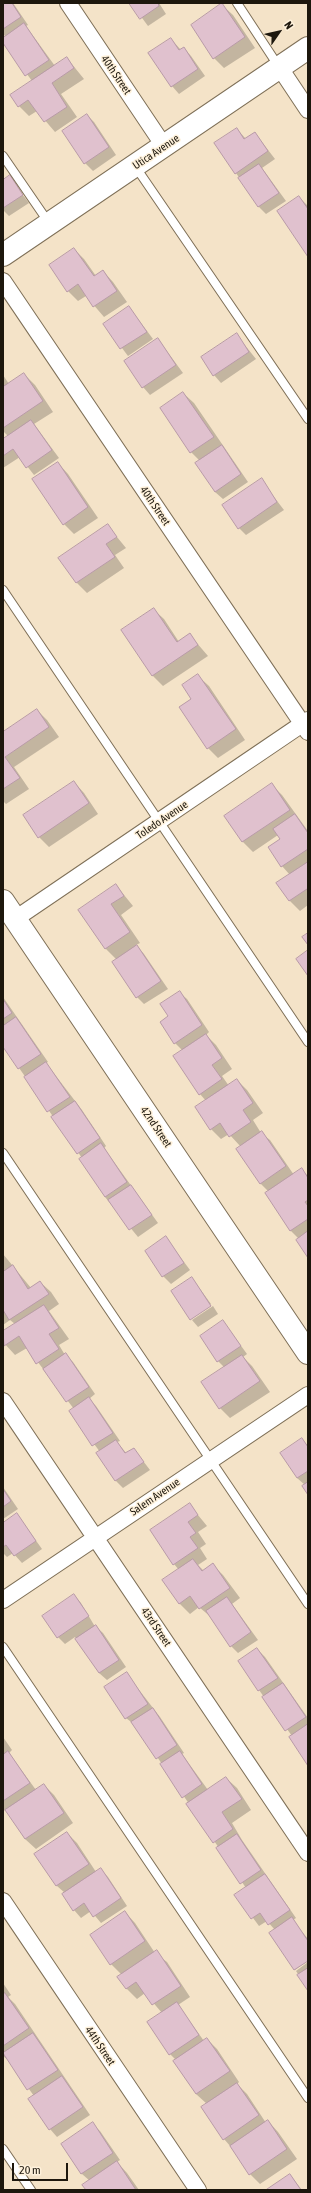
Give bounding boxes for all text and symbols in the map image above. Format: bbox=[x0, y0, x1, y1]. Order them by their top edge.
north arrow bbox=[259, 12, 299, 52]
text: N bbox=[282, 19, 296, 31]
street label: 40th Street bbox=[98, 53, 134, 97]
street label: Utica Avenue bbox=[130, 132, 182, 172]
street label: 40th Street bbox=[137, 484, 173, 528]
street label: Toledo Avenue bbox=[134, 798, 190, 842]
street label: 42nd Street bbox=[138, 1104, 174, 1150]
street label: Salem Avenue bbox=[128, 1475, 182, 1519]
street label: 43rd Street bbox=[138, 1605, 174, 1649]
street label: 44th Street bbox=[82, 2024, 118, 2068]
scale bar bbox=[14, 2155, 70, 2181]
text: 20 m bbox=[19, 2163, 41, 2177]

